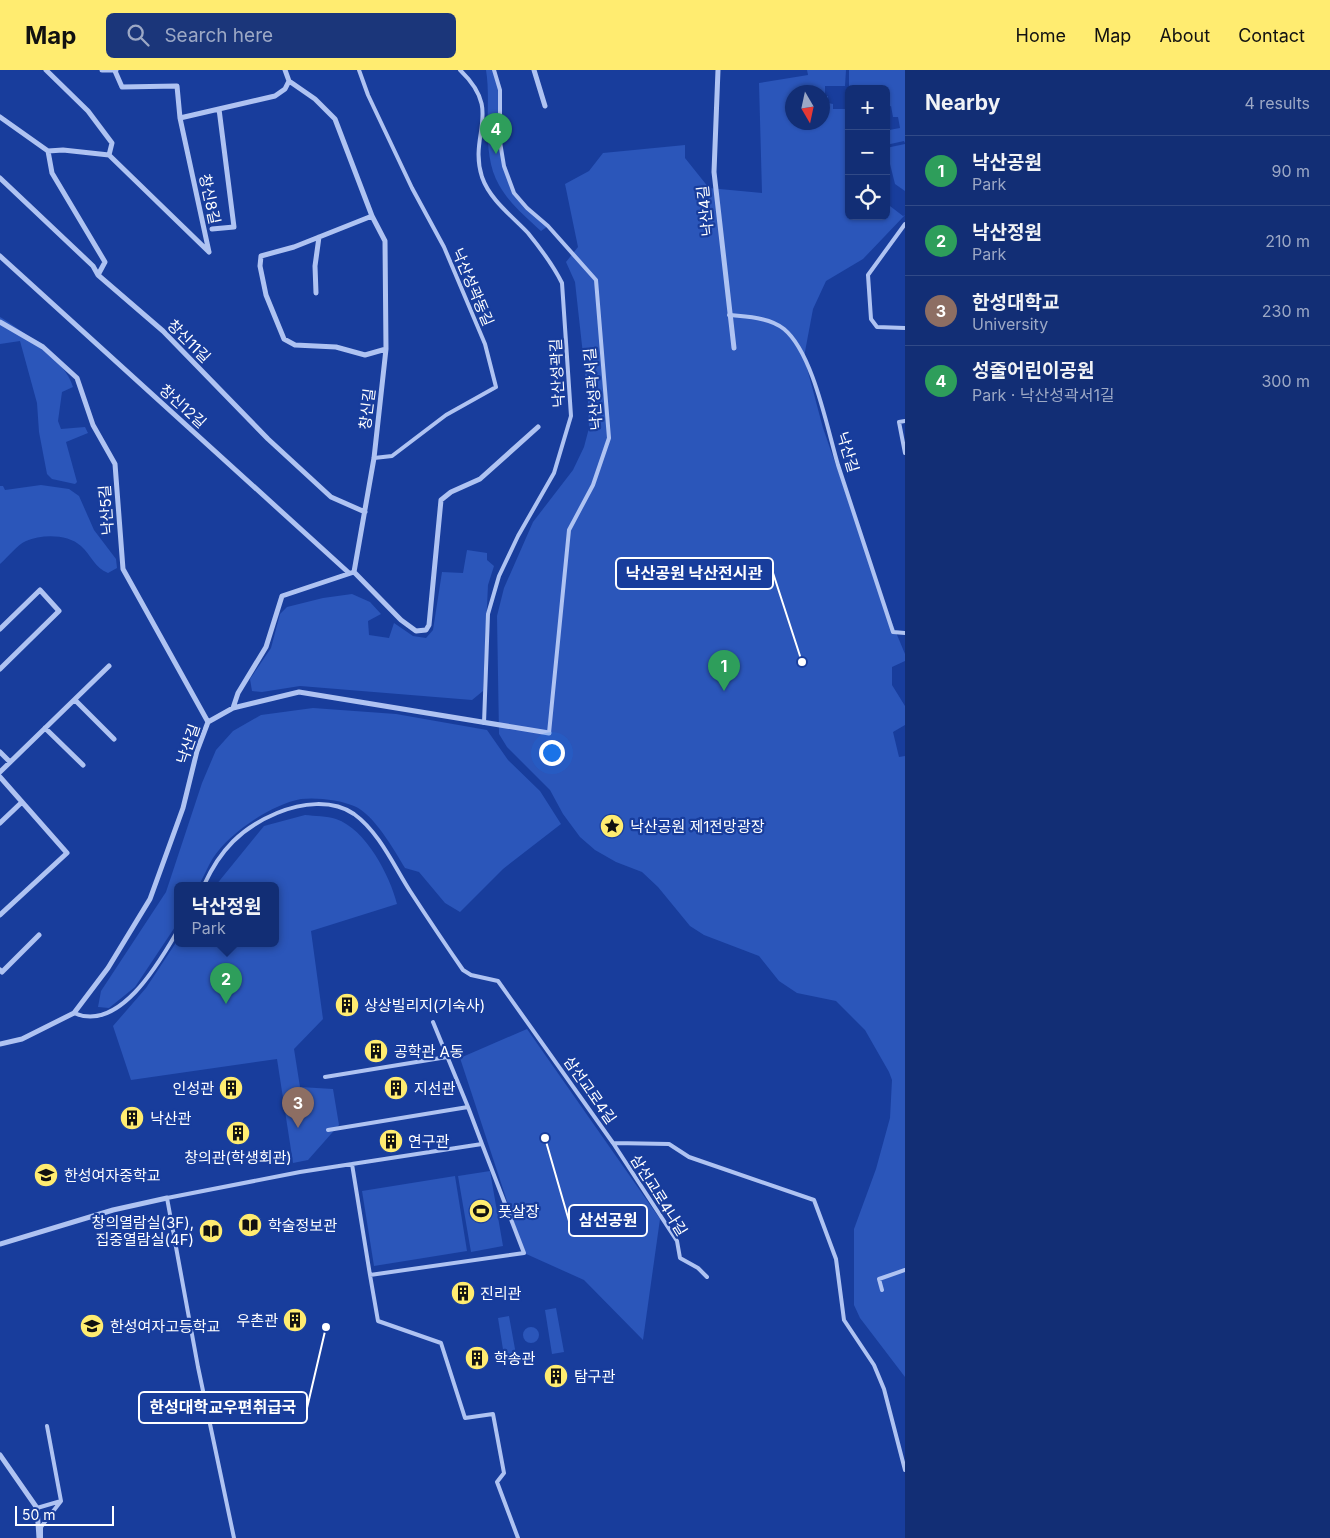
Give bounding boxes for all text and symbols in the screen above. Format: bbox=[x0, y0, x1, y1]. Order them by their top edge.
search box bbox=[106, 13, 456, 58]
text: Map bbox=[25, 21, 76, 50]
icon: search bbox=[124, 21, 152, 49]
text: Search here bbox=[164, 24, 273, 47]
text: Home bbox=[1016, 25, 1066, 46]
text: Map bbox=[1094, 25, 1131, 46]
text: About bbox=[1159, 25, 1210, 46]
text: Contact bbox=[1238, 25, 1305, 46]
north arrow bbox=[785, 85, 830, 130]
map controls bbox=[845, 85, 890, 220]
button: + bbox=[845, 85, 890, 130]
text: Nearby bbox=[925, 90, 1000, 115]
text: 4 results bbox=[1245, 93, 1310, 113]
pin: 4 bbox=[480, 113, 512, 154]
button: − bbox=[845, 130, 890, 175]
text: 낙산공원 bbox=[972, 151, 1042, 174]
text: 1 bbox=[938, 161, 944, 181]
text: 90 m bbox=[1271, 161, 1310, 181]
street label: 창신8길 bbox=[195, 172, 225, 226]
text: Park bbox=[972, 174, 1006, 194]
button: locate bbox=[845, 175, 890, 220]
street label: 낙산4길 bbox=[693, 185, 717, 237]
text: 낙산정원 bbox=[972, 221, 1042, 244]
text: 2 bbox=[936, 231, 946, 251]
text: 210 m bbox=[1265, 231, 1310, 251]
text: Park bbox=[972, 244, 1006, 264]
street label: 낙산성곽동길 bbox=[448, 245, 498, 329]
text: 한성대학교 bbox=[972, 291, 1059, 314]
text: 3 bbox=[936, 301, 946, 321]
text: 230 m bbox=[1262, 301, 1310, 321]
text: University bbox=[972, 314, 1048, 334]
street label: 창신11길 bbox=[163, 315, 215, 367]
street label: 낙산성곽길 bbox=[546, 338, 568, 408]
street label: 낙산성곽서길 bbox=[580, 347, 606, 431]
text: 성줄어린이공원 bbox=[972, 359, 1094, 382]
text: 4 bbox=[936, 371, 946, 391]
text: 300 m bbox=[1261, 371, 1310, 391]
street label: 창신12길 bbox=[156, 380, 210, 432]
text: Park · 낙산성곽서1길 bbox=[972, 385, 1115, 405]
street label: 창신길 bbox=[355, 387, 379, 431]
street label: 낙산길 bbox=[833, 429, 863, 475]
street label: 낙산5길 bbox=[95, 484, 117, 536]
callout: 낙산공원 낙산전시관 bbox=[616, 558, 773, 589]
text: 낙산공원 낙산전시관 bbox=[626, 563, 762, 583]
pin: 1 bbox=[708, 650, 740, 691]
street label: 낙산길 bbox=[172, 721, 204, 767]
your location bbox=[539, 740, 565, 766]
place icon: 낙산공원 제1전망광장 bbox=[599, 813, 625, 839]
place label: 낙산공원 제1전망광장 bbox=[630, 817, 765, 836]
popup bbox=[174, 882, 279, 947]
text: 낙산정원 bbox=[192, 895, 261, 918]
text: Park bbox=[192, 918, 226, 938]
pin: 2 bbox=[210, 963, 242, 1004]
building icon: 상상빌리지(기숙사) bbox=[334, 992, 360, 1018]
place label: 상상빌리지(기숙사) bbox=[364, 996, 485, 1015]
building icon: 공학관 A동 bbox=[363, 1038, 389, 1064]
place label: 공학관 A동 bbox=[394, 1042, 464, 1061]
street label: 삼선교로4길 bbox=[560, 1052, 620, 1128]
building icon: 인성관 bbox=[218, 1075, 244, 1101]
building icon: 지선관 bbox=[383, 1075, 409, 1101]
place label: 인성관 bbox=[173, 1079, 214, 1098]
place label: 지선관 bbox=[414, 1079, 456, 1098]
pin: 3 bbox=[282, 1087, 314, 1128]
building icon: 낙산관 bbox=[119, 1105, 145, 1131]
place label: 낙산관 bbox=[150, 1109, 192, 1128]
building icon: 창의관(학생회관) bbox=[225, 1120, 251, 1146]
building icon: 연구관 bbox=[378, 1128, 404, 1154]
place label: 연구관 bbox=[408, 1132, 450, 1151]
place label: 창의관(학생회관) bbox=[184, 1148, 292, 1167]
street label: 삼선교로4나길 bbox=[626, 1151, 692, 1239]
school or university icon: 한성여자중학교 bbox=[33, 1162, 59, 1188]
place label: 한성여자중학교 bbox=[64, 1166, 161, 1185]
sports icon: 풋살장 bbox=[468, 1198, 494, 1224]
place label: 풋살장 bbox=[498, 1202, 540, 1221]
callout: 삼선공원 bbox=[569, 1205, 647, 1236]
text: 삼선공원 bbox=[579, 1210, 637, 1230]
library icon: 학술정보관 bbox=[237, 1212, 263, 1238]
place label: 창의열람실(3F), 집중열람실(4F) bbox=[92, 1213, 194, 1249]
place label: 학술정보관 bbox=[268, 1216, 337, 1235]
library icon: 창의열람실(3F), 집중열람실(4F) bbox=[198, 1218, 224, 1244]
building icon: 진리관 bbox=[450, 1280, 476, 1306]
place label: 진리관 bbox=[480, 1284, 522, 1303]
building icon: 우촌관 bbox=[282, 1307, 308, 1333]
place label: 우촌관 bbox=[237, 1311, 278, 1330]
school or university icon: 한성여자고등학교 bbox=[79, 1313, 105, 1339]
place label: 한성여자고등학교 bbox=[110, 1317, 220, 1336]
building icon: 학송관 bbox=[464, 1345, 490, 1371]
place label: 학송관 bbox=[494, 1349, 536, 1368]
building icon: 탐구관 bbox=[543, 1363, 569, 1389]
place label: 탐구관 bbox=[574, 1367, 616, 1386]
callout: 한성대학교우편취급국 bbox=[139, 1392, 307, 1423]
text: 한성대학교우편취급국 bbox=[149, 1397, 297, 1417]
scale bar bbox=[15, 1503, 114, 1526]
text: 50 m bbox=[22, 1506, 56, 1523]

